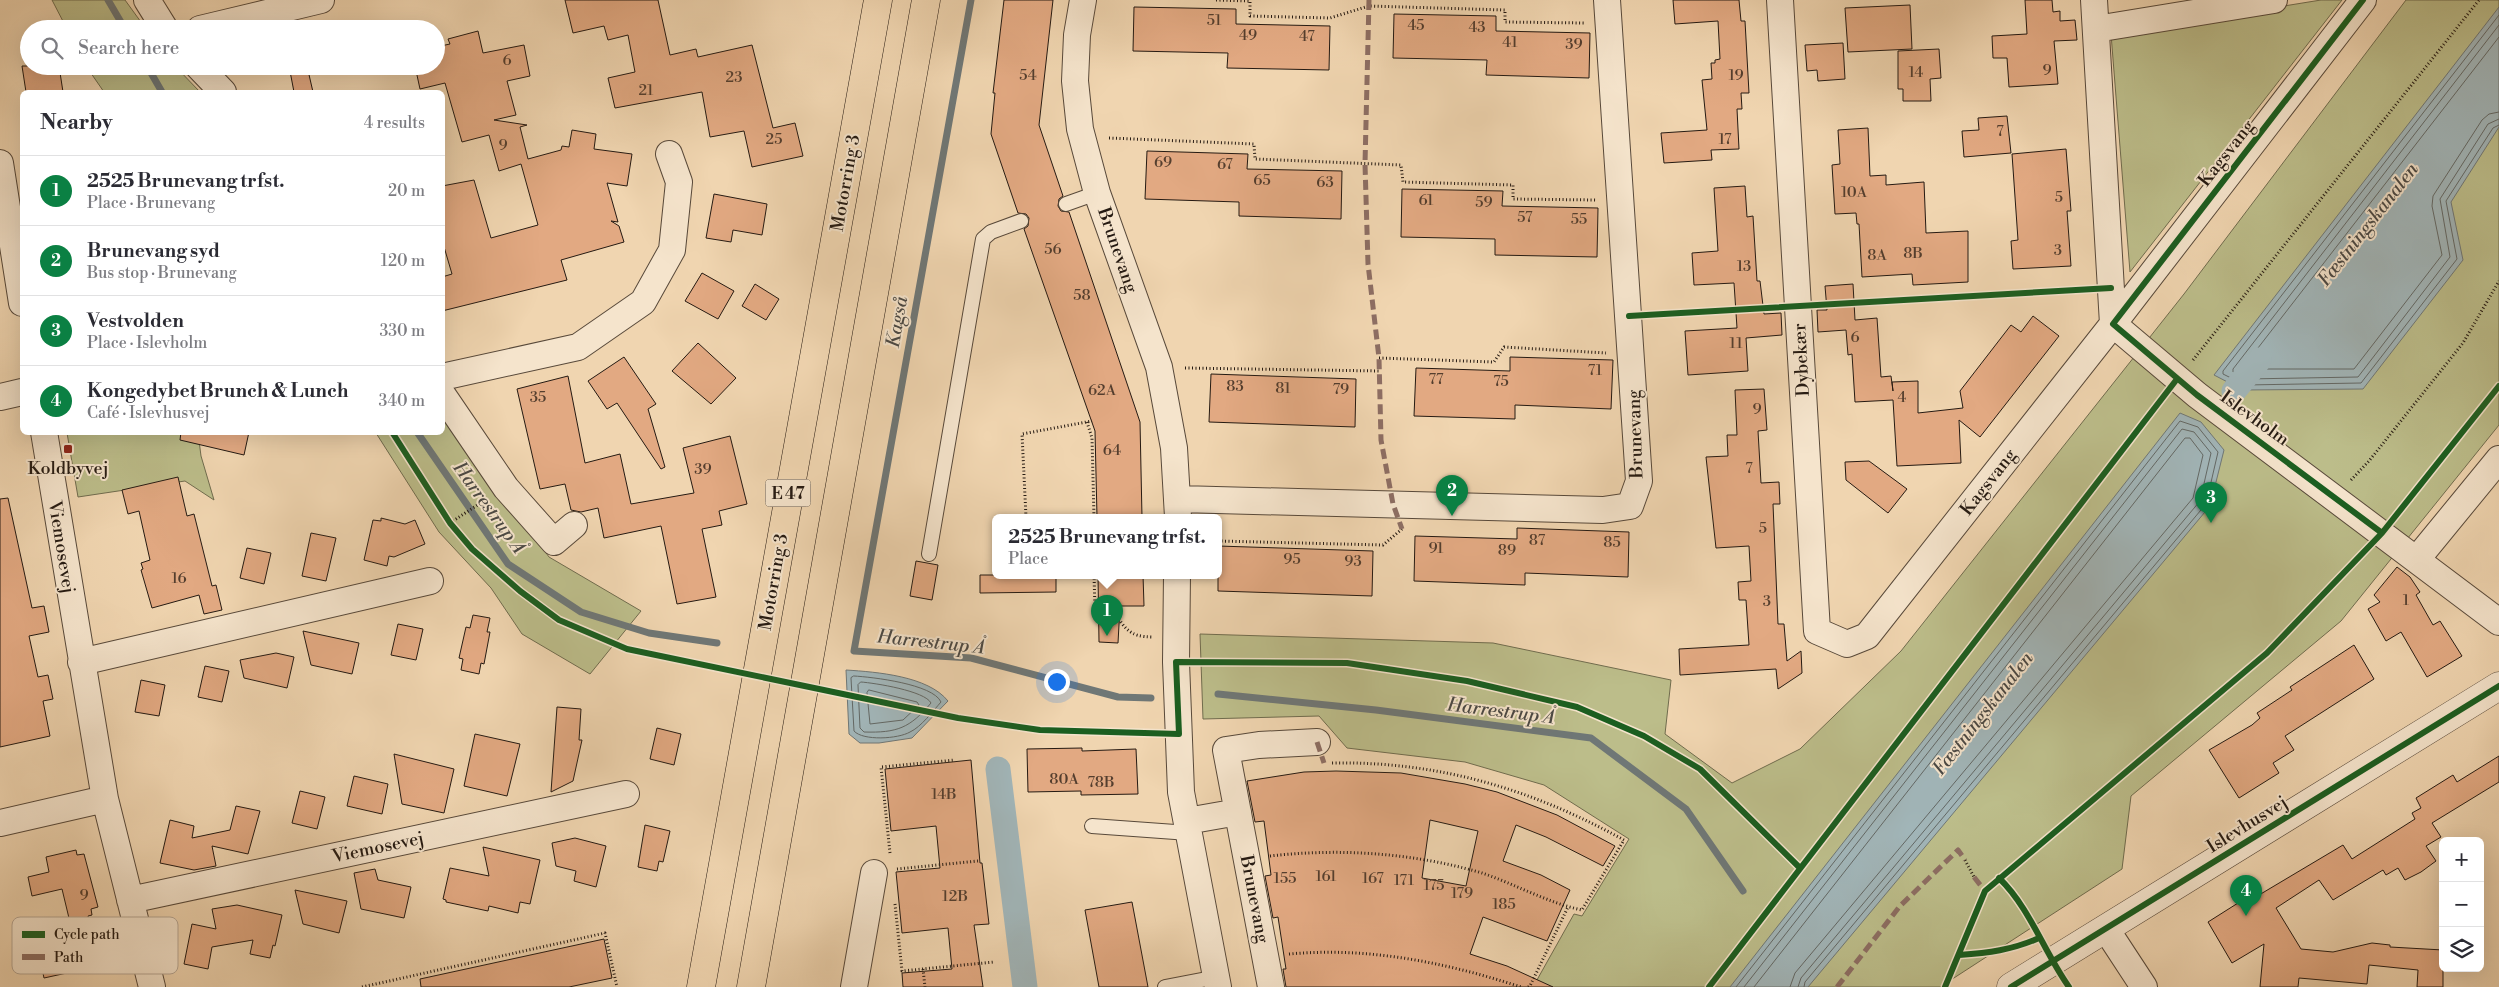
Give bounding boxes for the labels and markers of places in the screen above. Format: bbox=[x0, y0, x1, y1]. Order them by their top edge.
marker: Koldbyvej bbox=[62, 443, 74, 455]
place label: Koldbyvej bbox=[27, 457, 109, 480]
pin: 2 bbox=[1436, 475, 1468, 516]
pin: 3 bbox=[2195, 482, 2227, 523]
pin: 1 bbox=[1091, 595, 1123, 636]
pin: 4 bbox=[2230, 875, 2262, 916]

